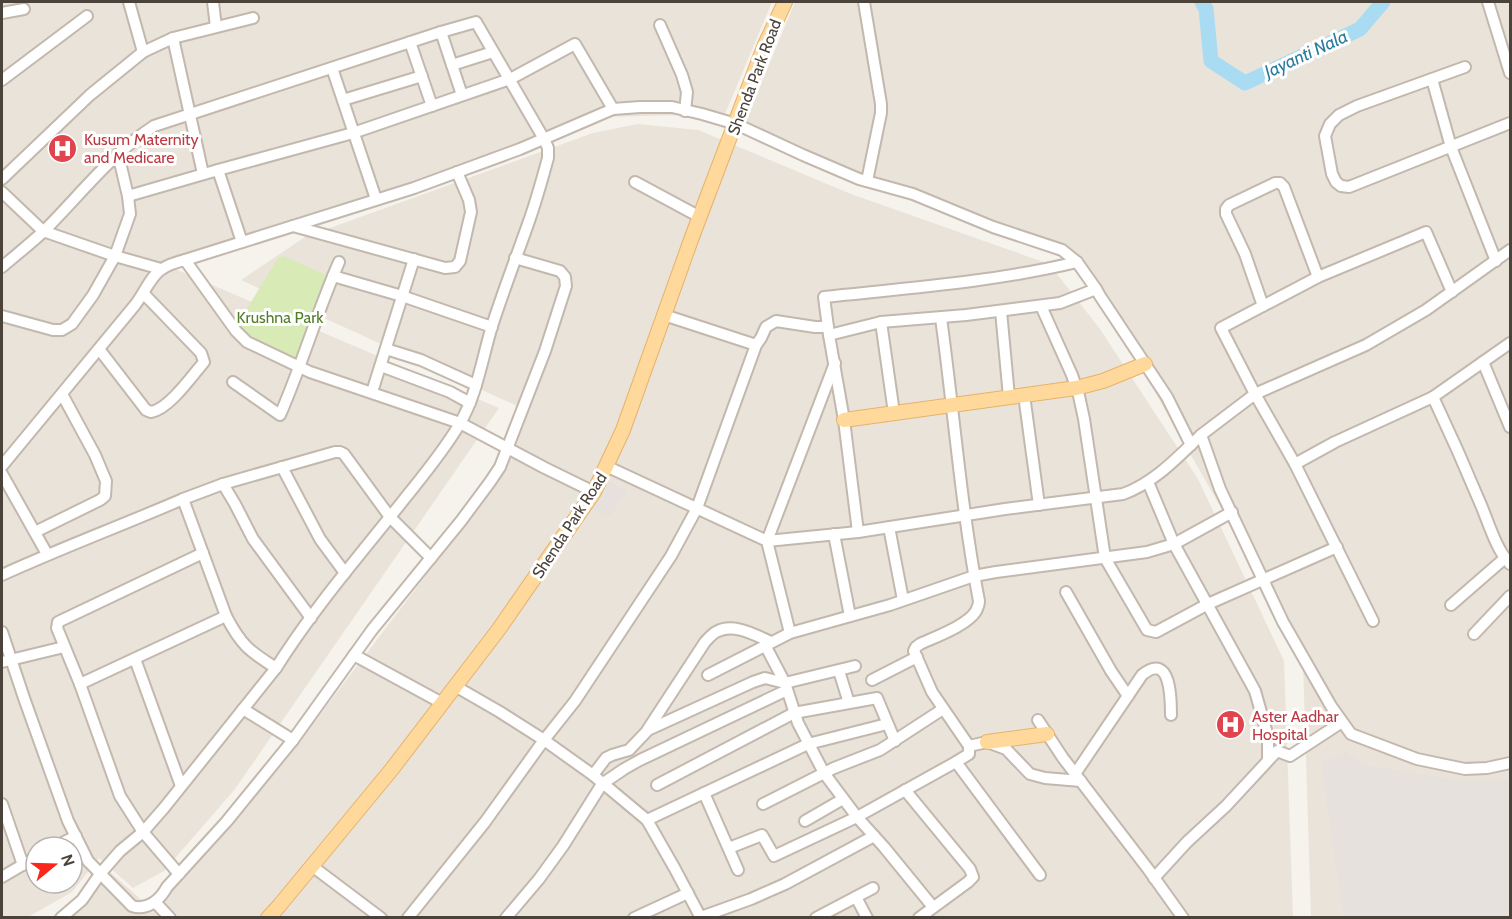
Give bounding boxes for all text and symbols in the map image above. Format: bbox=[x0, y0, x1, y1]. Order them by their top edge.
street label: Shenda Park Road bbox=[724, 17, 785, 138]
water label: Jayanti Nala bbox=[1259, 25, 1351, 84]
place label: Kusum Maternity and Medicare bbox=[84, 130, 199, 167]
hospital icon: Kusum Maternity and Medicare bbox=[47, 132, 79, 164]
park label: Krushna Park bbox=[237, 308, 324, 327]
street label: Shenda Park Road bbox=[528, 469, 611, 582]
place label: Aster Aadhar Hospital bbox=[1252, 707, 1339, 744]
hospital icon: Aster Aadhar Hospital bbox=[1215, 709, 1247, 741]
north arrow bbox=[24, 835, 84, 895]
text: N bbox=[57, 852, 79, 869]

